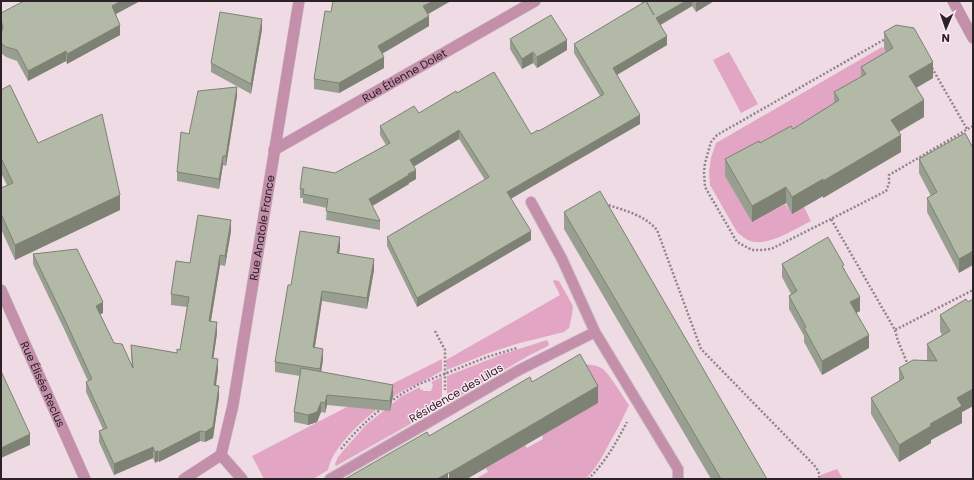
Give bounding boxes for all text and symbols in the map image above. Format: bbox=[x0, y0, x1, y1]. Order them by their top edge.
north arrow bbox=[926, 8, 966, 48]
text: N bbox=[941, 30, 950, 46]
street label: Rue Étienne Dolet bbox=[359, 45, 449, 106]
street label: Rue Anatole France bbox=[245, 174, 278, 282]
street label: Rue Élisée Reclus bbox=[17, 339, 69, 430]
street label: Résidence des Lilas bbox=[406, 359, 506, 426]

